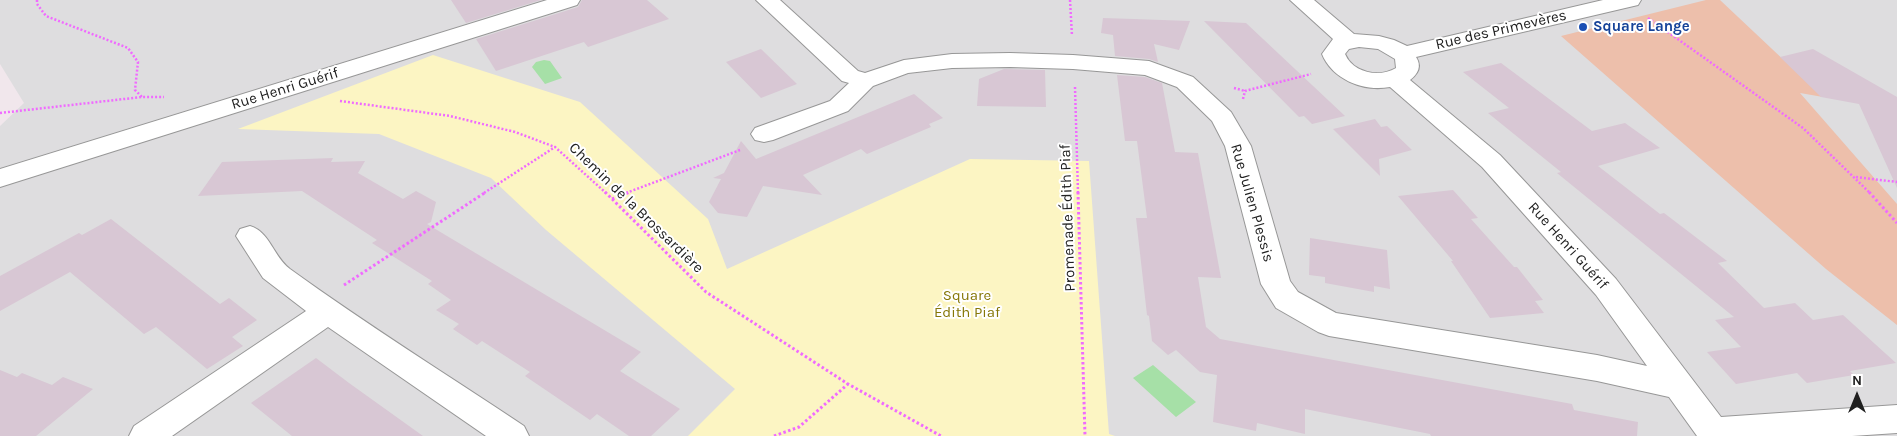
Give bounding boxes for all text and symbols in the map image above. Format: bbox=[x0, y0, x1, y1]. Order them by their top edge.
street label: Rue des Primevères bbox=[1434, 6, 1568, 54]
place label: Square Lange bbox=[1593, 18, 1690, 36]
marker: Square Lange bbox=[1577, 21, 1589, 33]
street label: Rue Henri Guérif bbox=[229, 64, 341, 114]
street label: Chemin de la Brossardière bbox=[565, 139, 707, 277]
street label: Rue Julien Plessis bbox=[1227, 142, 1277, 264]
street label: Promenade Édith Piaf bbox=[1056, 144, 1080, 292]
street label: Rue Henri Guérif bbox=[1524, 199, 1612, 293]
park label: Square Édith Piaf bbox=[934, 287, 1000, 322]
north arrow bbox=[1832, 371, 1882, 421]
text: N bbox=[1852, 372, 1862, 389]

